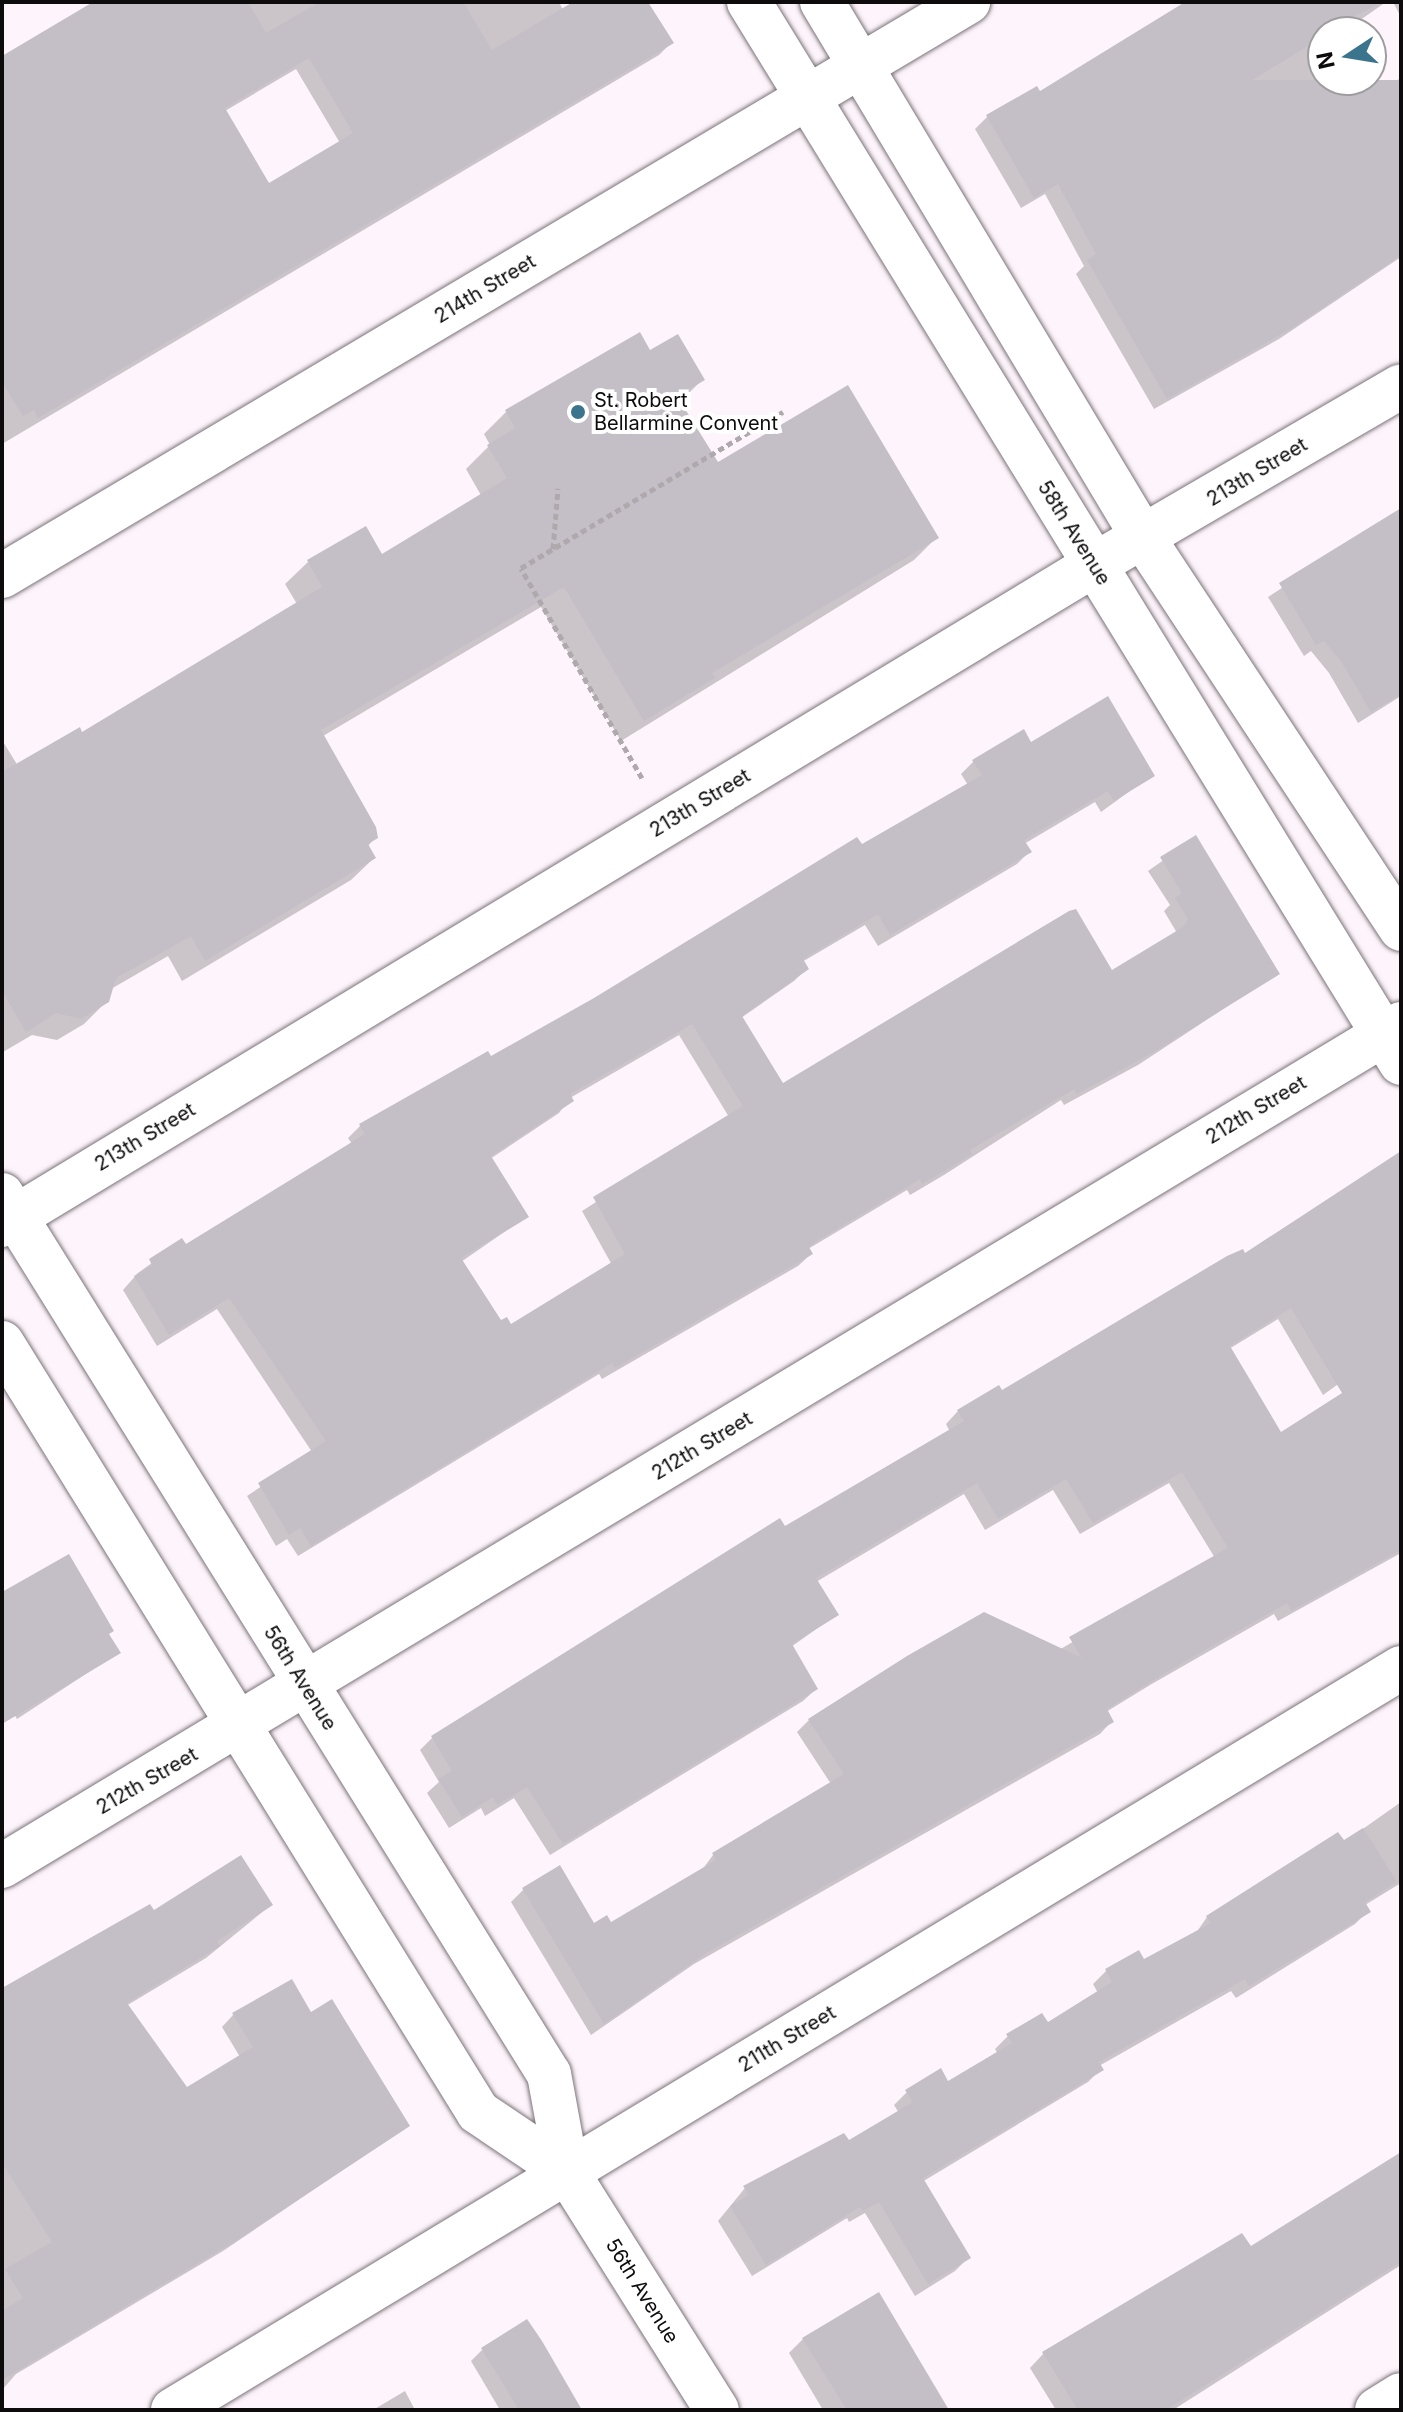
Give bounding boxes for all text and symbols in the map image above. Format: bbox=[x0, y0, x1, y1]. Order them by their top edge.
north arrow bbox=[1307, 16, 1387, 96]
text: N bbox=[1311, 50, 1340, 71]
street label: 214th Street bbox=[430, 249, 540, 329]
place label: St. Robert Bellarmine Convent bbox=[594, 388, 778, 435]
marker: St. Robert Bellarmine Convent bbox=[569, 403, 587, 421]
street label: 213th Street bbox=[1202, 433, 1312, 511]
street label: 58th Avenue bbox=[1032, 476, 1116, 590]
street label: 213th Street bbox=[645, 764, 755, 842]
street label: 212th Street bbox=[1201, 1071, 1311, 1149]
street label: 213th Street bbox=[90, 1098, 200, 1176]
street label: 212th Street bbox=[647, 1407, 757, 1485]
street label: 56th Avenue bbox=[258, 1621, 342, 1735]
street label: 212th Street bbox=[92, 1742, 202, 1820]
street label: 211th Street bbox=[734, 2001, 840, 2077]
street label: 56th Avenue bbox=[600, 2234, 684, 2348]

